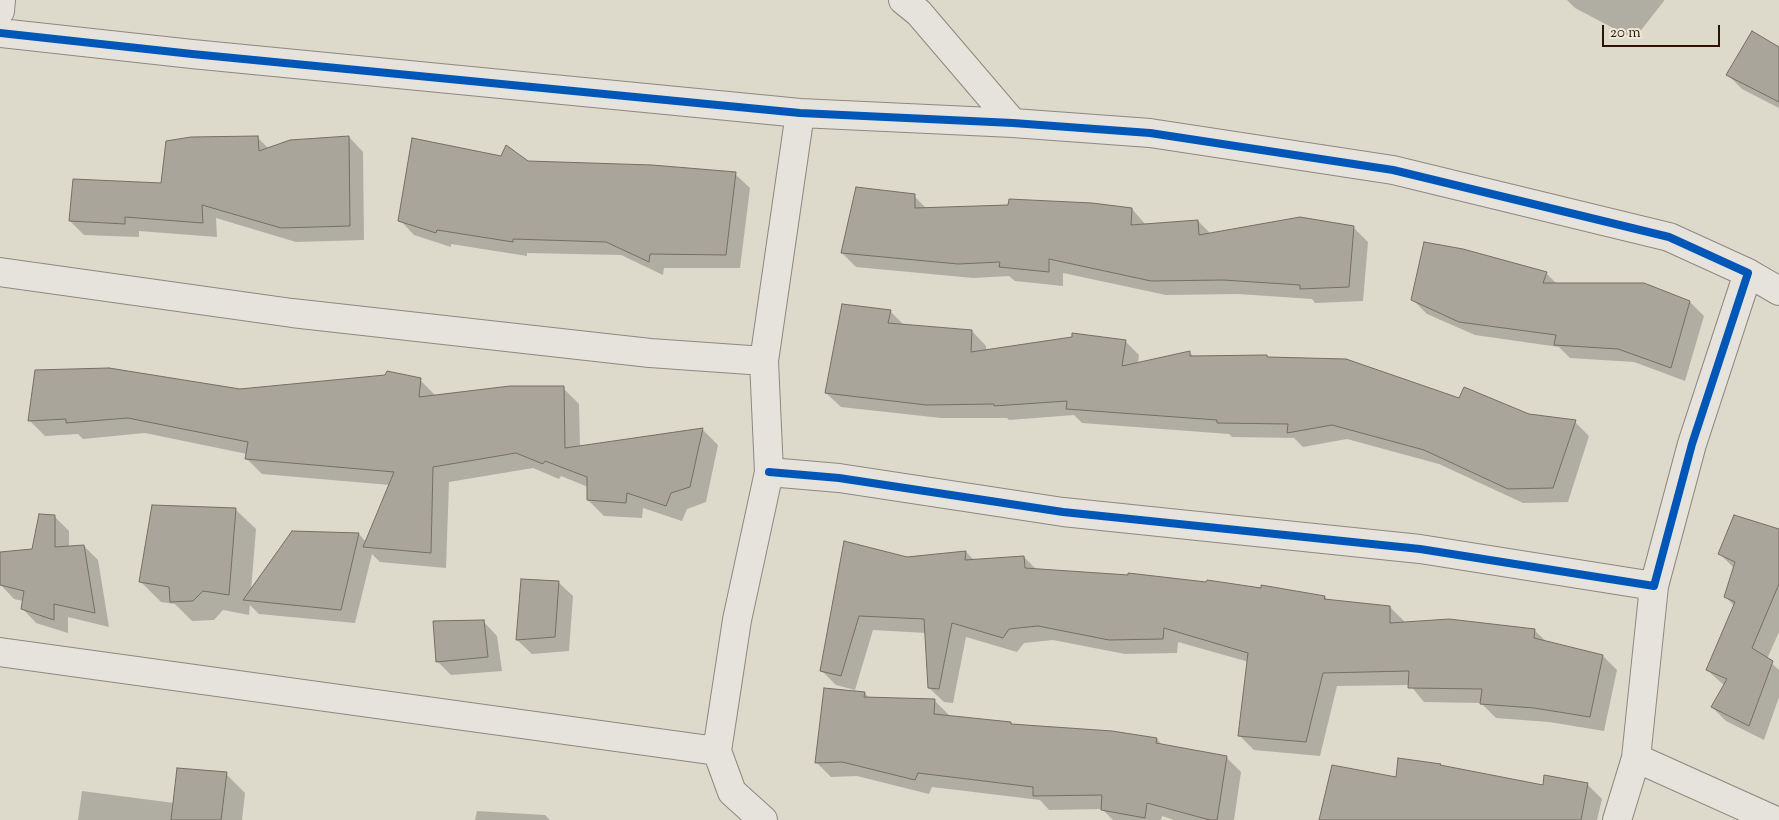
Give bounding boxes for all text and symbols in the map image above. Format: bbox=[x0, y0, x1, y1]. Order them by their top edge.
scale bar bbox=[1604, 15, 1722, 47]
text: 20 m bbox=[1610, 23, 1641, 44]

